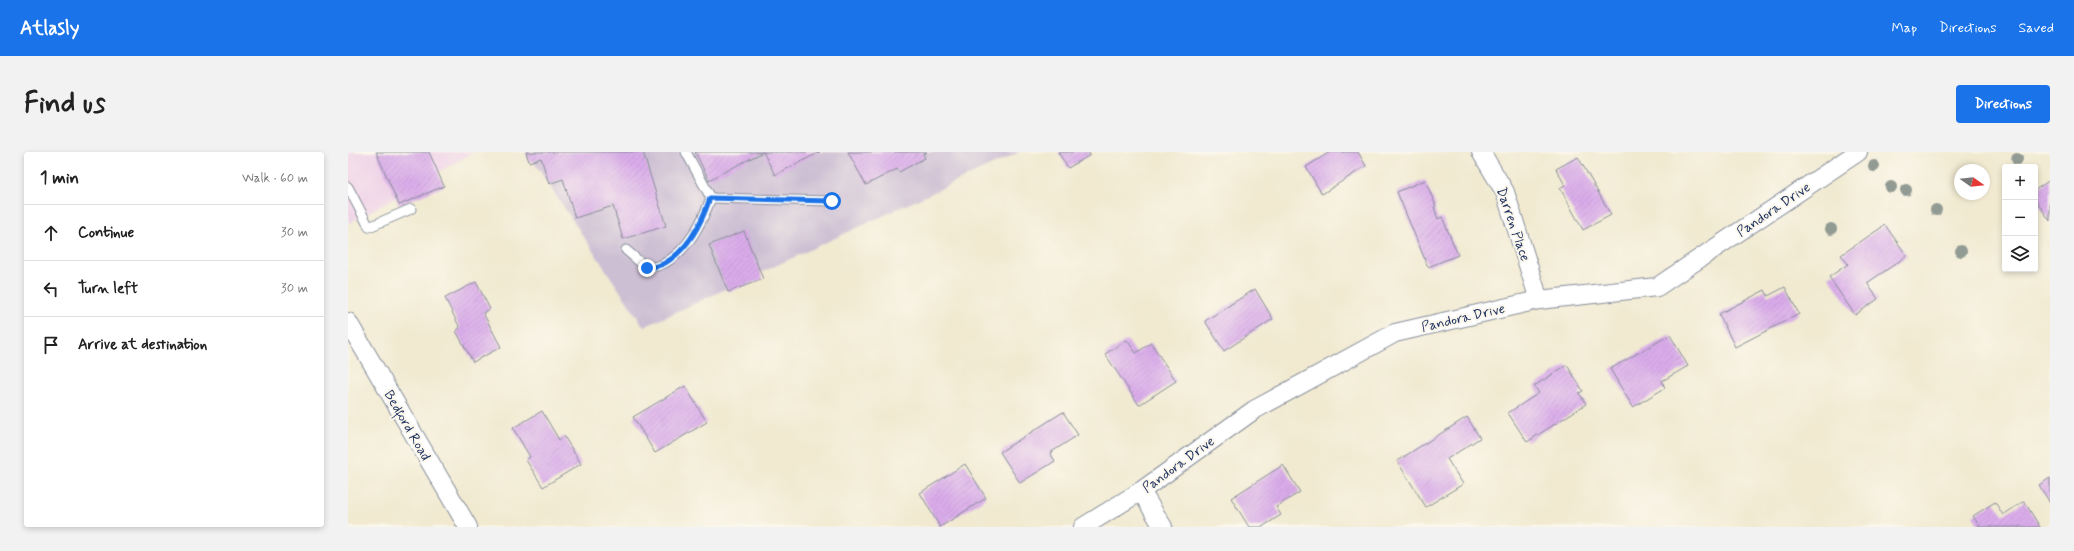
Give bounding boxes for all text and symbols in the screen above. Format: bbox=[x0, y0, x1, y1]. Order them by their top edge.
text: Atlasly bbox=[20, 16, 79, 41]
text: Map bbox=[1891, 19, 1917, 37]
text: Directions bbox=[1939, 19, 1997, 37]
text: Saved bbox=[2019, 19, 2054, 37]
button: Directions bbox=[1956, 85, 2050, 123]
text: Find us bbox=[24, 86, 105, 123]
north arrow bbox=[1954, 164, 1990, 200]
map controls bbox=[2002, 164, 2038, 272]
button: + bbox=[2002, 164, 2038, 200]
text: 1 min bbox=[40, 167, 79, 189]
text: Walk · 60 m bbox=[242, 170, 308, 187]
street label: Pandora Drive bbox=[1733, 179, 1814, 241]
street label: Darren Place bbox=[1492, 185, 1534, 264]
route start bbox=[823, 192, 841, 210]
button: − bbox=[2002, 200, 2038, 236]
icon: ahead bbox=[40, 222, 62, 244]
text: Continue bbox=[78, 223, 134, 243]
text: 30 m bbox=[281, 224, 308, 241]
button: layers bbox=[2002, 236, 2038, 272]
route end bbox=[638, 259, 656, 277]
icon: left bbox=[40, 278, 62, 300]
text: Turn left bbox=[78, 279, 138, 299]
text: 30 m bbox=[281, 280, 308, 297]
street label: Pandora Drive bbox=[1420, 300, 1507, 336]
icon: arrive bbox=[40, 334, 62, 356]
text: Arrive at destination bbox=[78, 335, 207, 355]
street label: Bedford Road bbox=[378, 387, 435, 465]
street label: Pandora Drive bbox=[1139, 432, 1218, 497]

